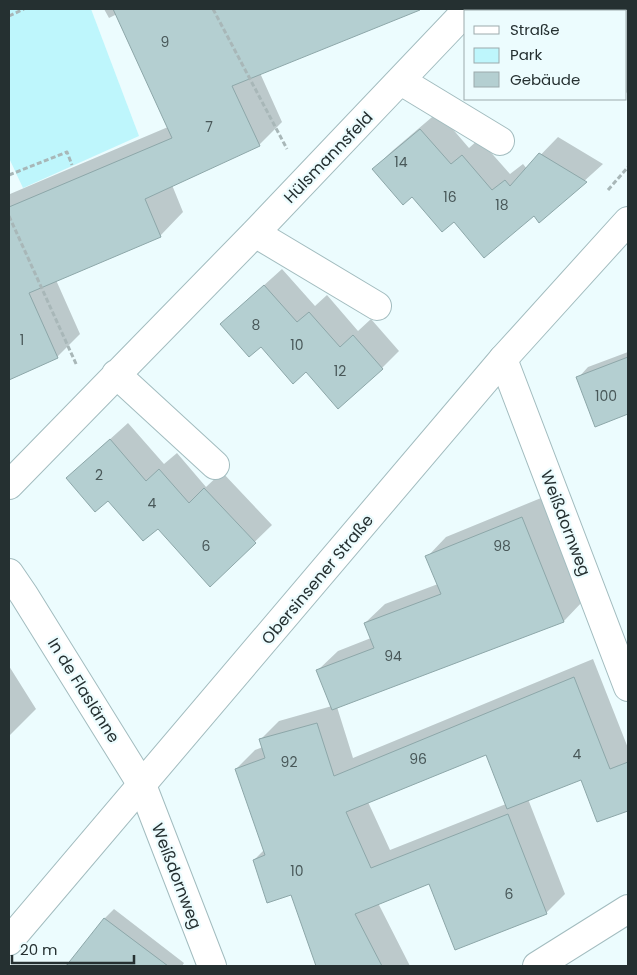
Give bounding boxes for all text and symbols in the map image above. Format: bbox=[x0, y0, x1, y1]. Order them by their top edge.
legend bbox=[464, 10, 627, 100]
text: Straße bbox=[510, 19, 560, 40]
house number: 9 bbox=[161, 32, 169, 52]
text: Park bbox=[510, 44, 542, 65]
text: Gebäude bbox=[510, 69, 580, 90]
street label: Hülsmannsfeld bbox=[279, 106, 378, 208]
house number: 7 bbox=[205, 117, 213, 137]
house number: 14 bbox=[394, 152, 408, 172]
house number: 16 bbox=[443, 187, 457, 207]
house number: 18 bbox=[495, 195, 509, 215]
house number: 8 bbox=[252, 315, 261, 335]
house number: 1 bbox=[20, 330, 24, 350]
house number: 10 bbox=[290, 335, 304, 355]
house number: 12 bbox=[334, 361, 346, 381]
house number: 100 bbox=[595, 386, 617, 406]
house number: 2 bbox=[95, 465, 103, 485]
street label: Weißdornweg bbox=[535, 467, 596, 579]
house number: 4 bbox=[148, 493, 157, 513]
street label: Obersinsener Straße bbox=[256, 509, 379, 649]
house number: 6 bbox=[202, 536, 211, 556]
house number: 98 bbox=[493, 536, 511, 556]
street label: In de Flaslänne bbox=[42, 633, 125, 747]
house number: 94 bbox=[384, 646, 402, 666]
house number: 4 bbox=[573, 744, 582, 764]
house number: 96 bbox=[409, 749, 427, 769]
house number: 92 bbox=[281, 752, 297, 772]
street label: Weißdornweg bbox=[146, 820, 207, 932]
house number: 10 bbox=[290, 861, 304, 881]
house number: 6 bbox=[505, 884, 514, 904]
scale bar bbox=[12, 932, 135, 964]
text: 20 m bbox=[20, 939, 58, 960]

